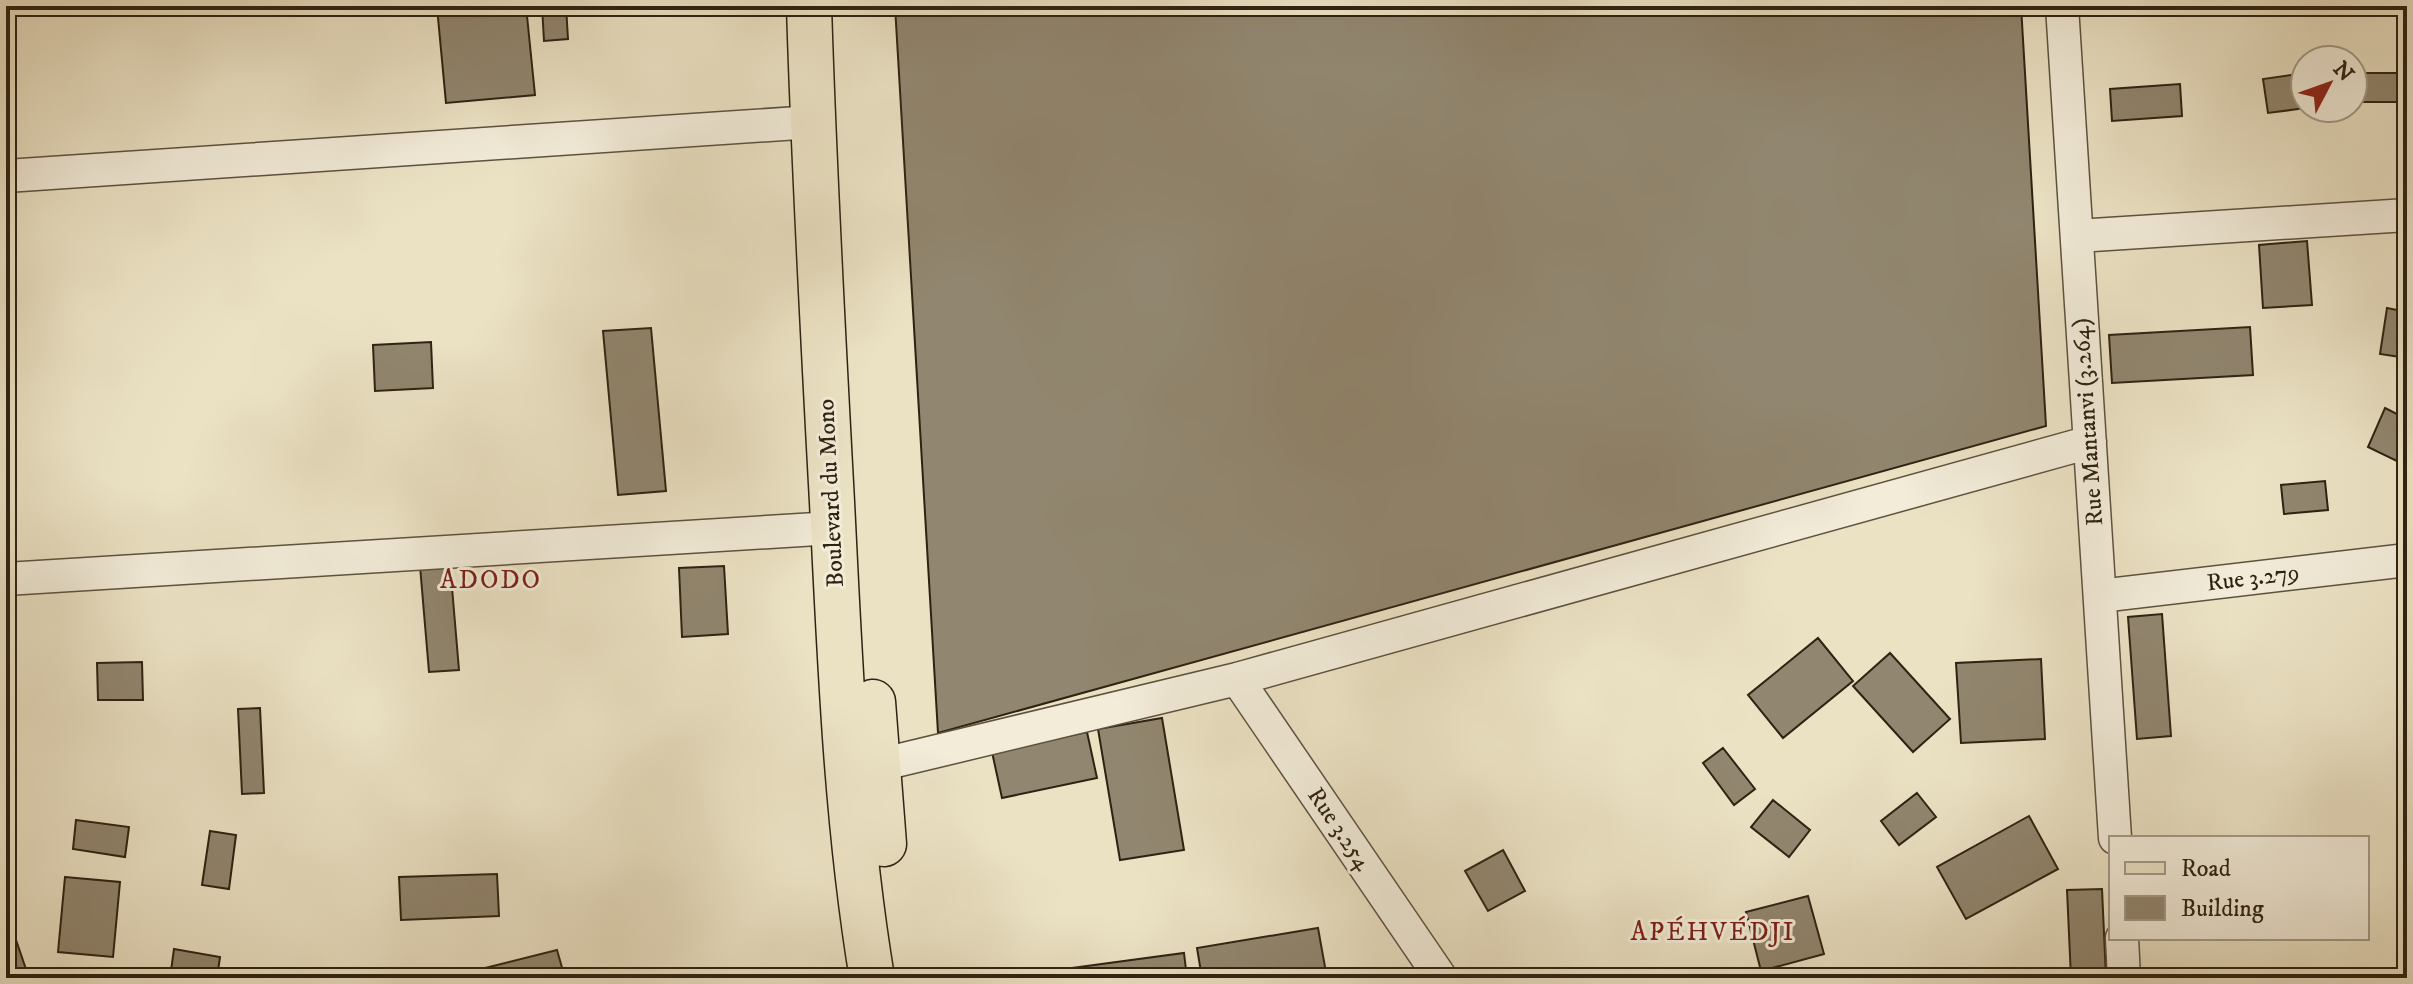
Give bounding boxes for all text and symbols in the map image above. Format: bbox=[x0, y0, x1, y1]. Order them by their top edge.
north arrow bbox=[2289, 44, 2369, 124]
text: N bbox=[2327, 56, 2359, 88]
street label: Rue Mantanvi (3.264) bbox=[2066, 317, 2110, 527]
street label: Boulevard du Mono bbox=[811, 398, 851, 588]
street label: Rue 3.279 bbox=[2205, 557, 2301, 599]
district label: ADODO bbox=[440, 564, 542, 597]
street label: Rue 3.254 bbox=[1300, 782, 1378, 877]
legend bbox=[2109, 836, 2369, 940]
text: Road bbox=[2181, 854, 2231, 884]
text: Building bbox=[2181, 894, 2264, 924]
district label: APÉHVÉDJI bbox=[1631, 916, 1795, 949]

